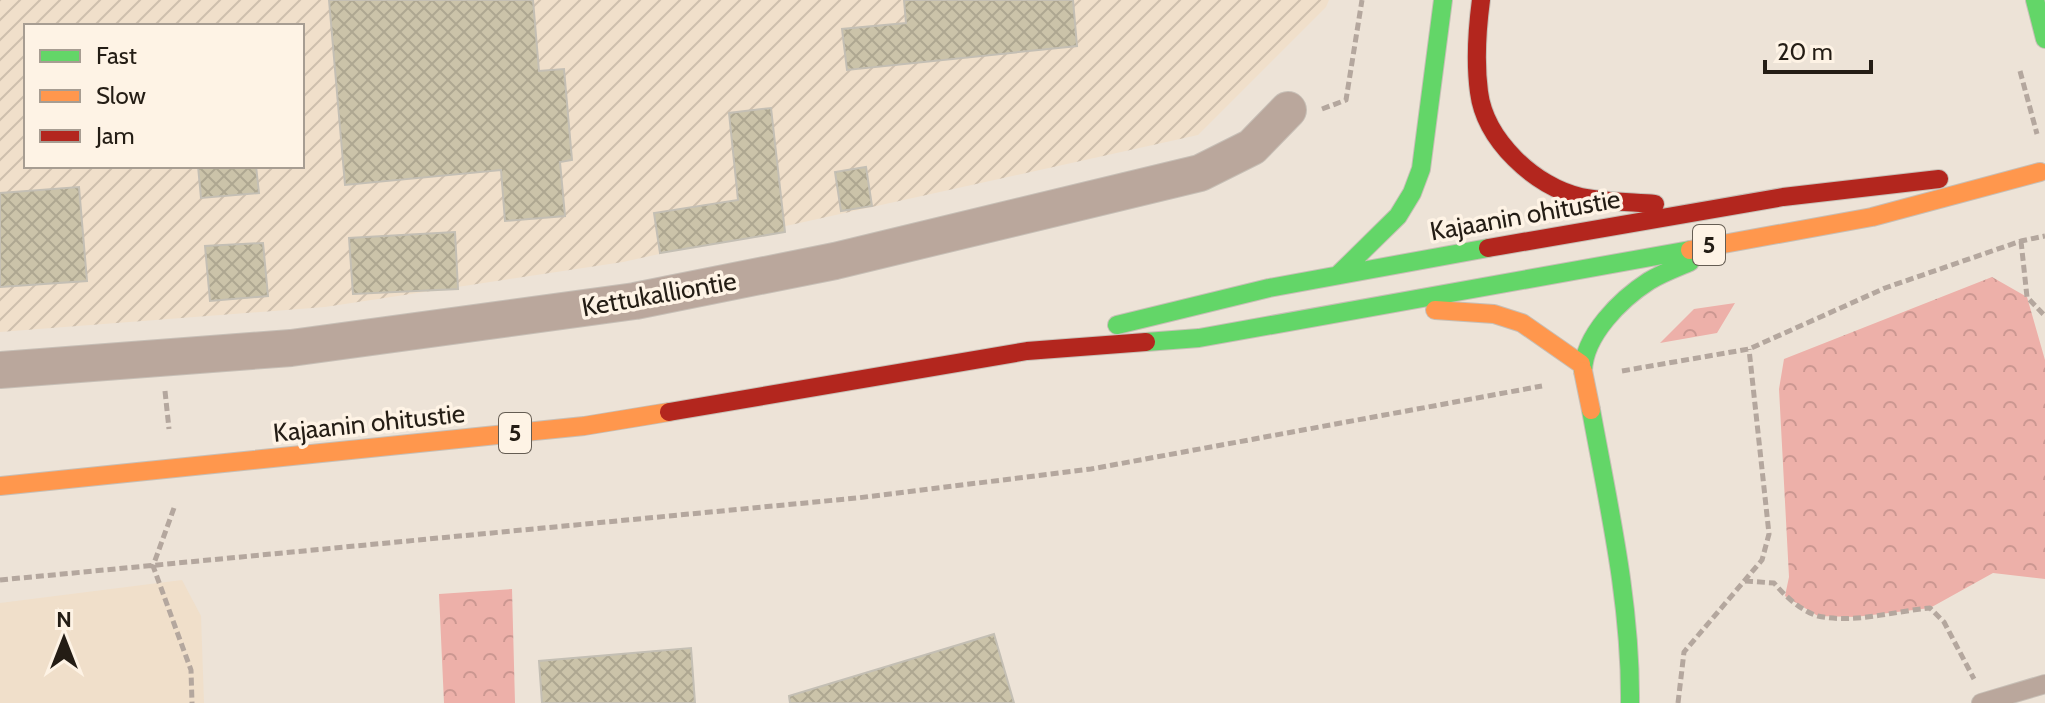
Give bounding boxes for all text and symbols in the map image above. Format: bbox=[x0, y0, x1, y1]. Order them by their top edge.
legend bbox=[24, 24, 304, 168]
scale bar bbox=[1765, 24, 1871, 74]
text: 20 m bbox=[1777, 37, 1833, 66]
text: Fast bbox=[96, 41, 137, 70]
text: Slow bbox=[96, 81, 146, 110]
text: Jam bbox=[95, 121, 134, 150]
street label: Kajaanin ohitustie bbox=[1427, 183, 1623, 247]
road number: 5 bbox=[1693, 225, 1725, 265]
street label: Kettukalliontie bbox=[579, 265, 739, 323]
street label: Kajaanin ohitustie bbox=[271, 397, 467, 449]
road number: 5 bbox=[499, 413, 531, 453]
north arrow bbox=[24, 599, 104, 679]
text: N bbox=[56, 606, 72, 633]

